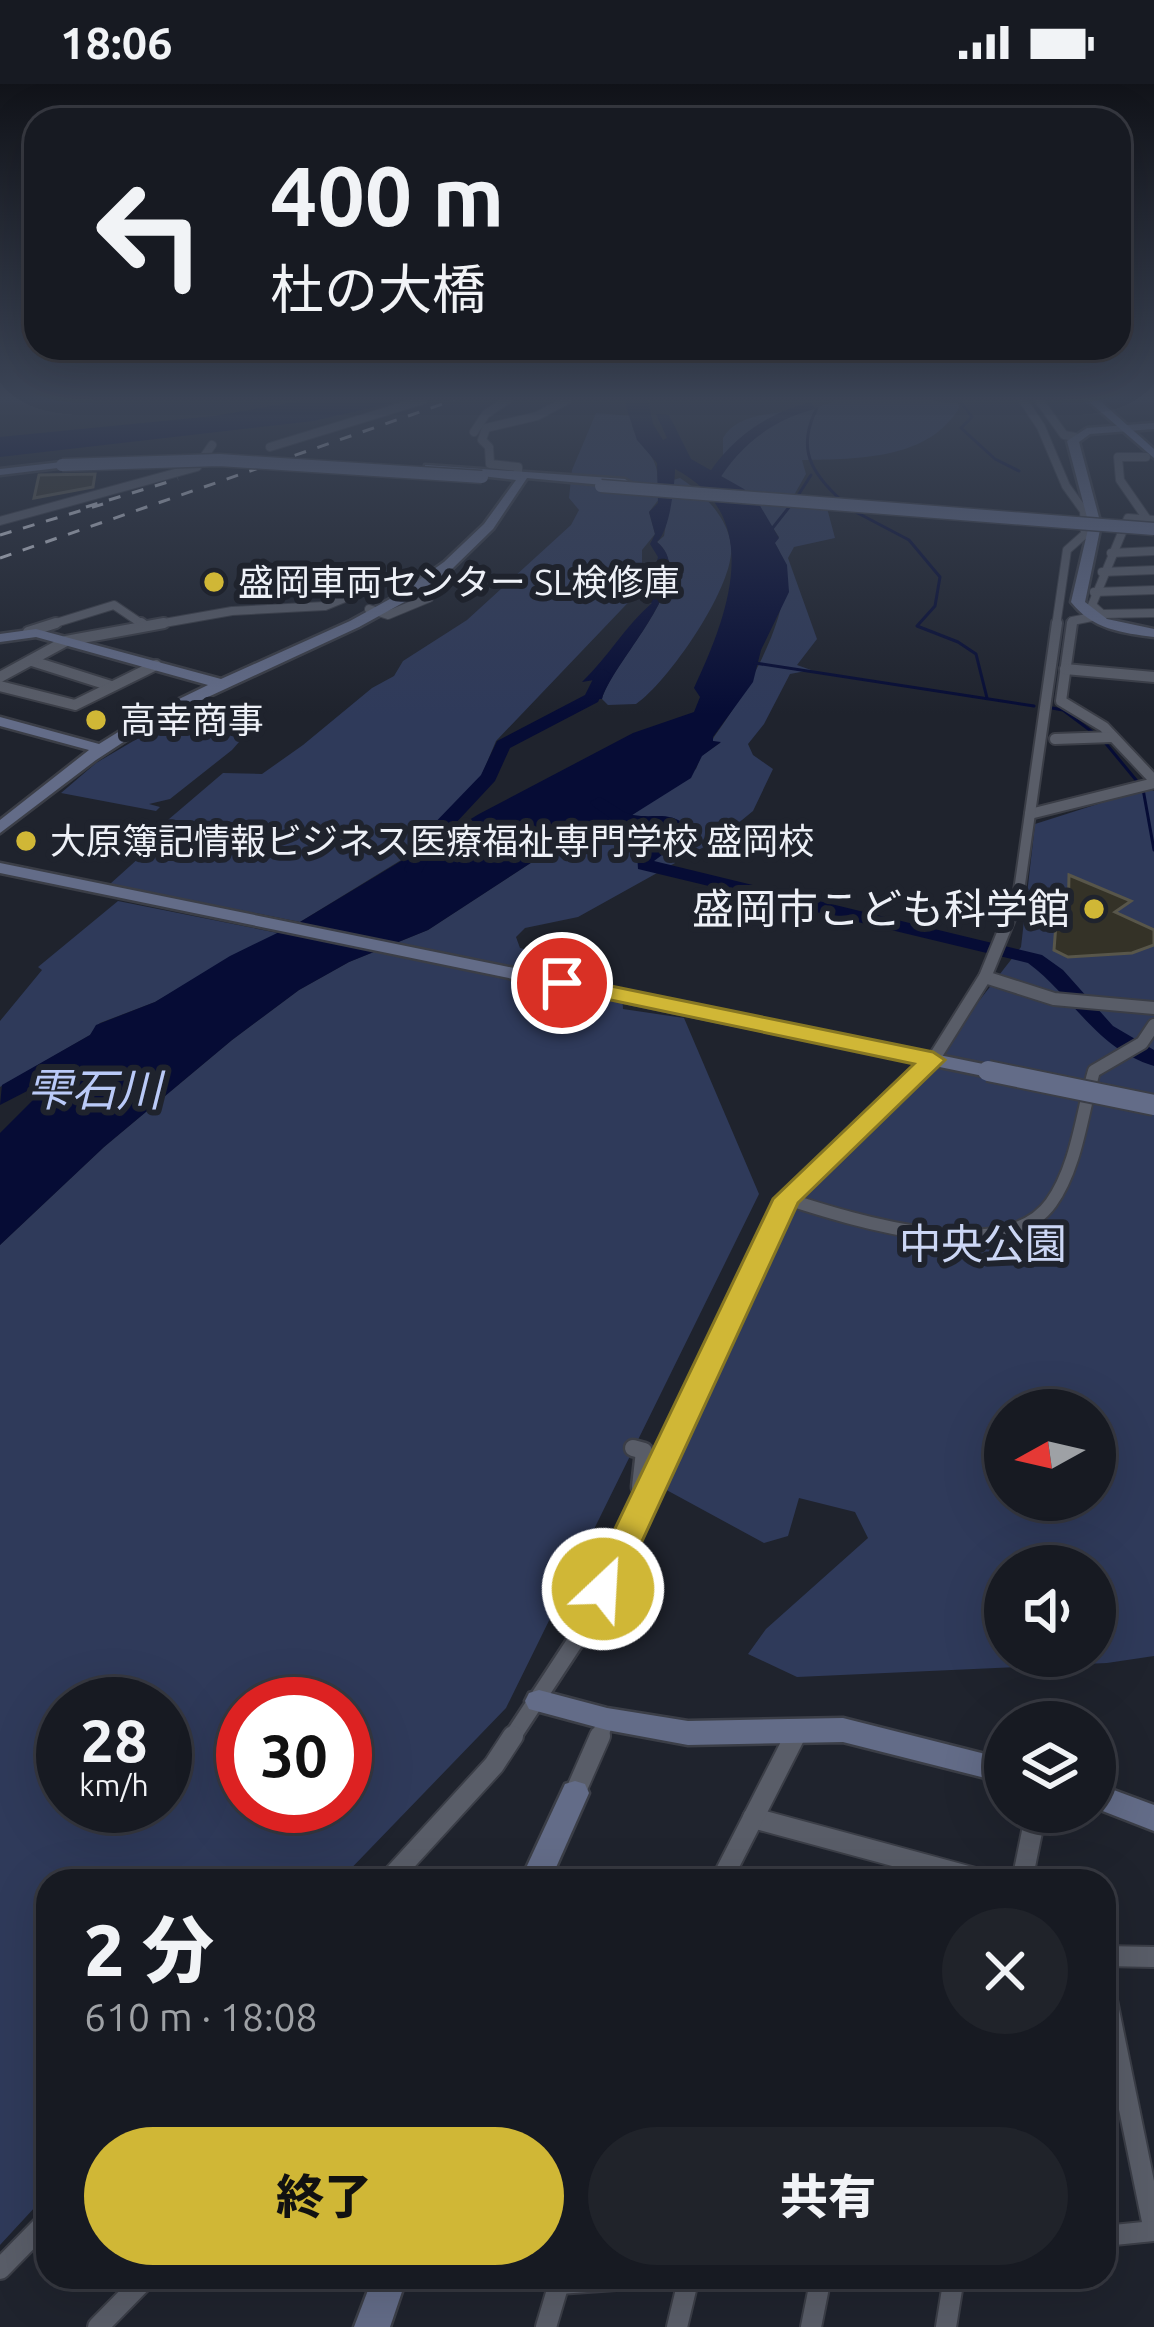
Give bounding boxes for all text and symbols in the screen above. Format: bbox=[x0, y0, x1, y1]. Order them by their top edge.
text: 18:06 bbox=[60, 17, 173, 68]
text: 400 m bbox=[270, 148, 504, 242]
icon: left bbox=[72, 156, 228, 312]
text: 杜の大橋 bbox=[270, 259, 486, 319]
place label: 盛岡車両センター SL検修庫 bbox=[238, 561, 679, 602]
marker: 盛岡車両センター SL検修庫 bbox=[201, 569, 227, 595]
place label: 高幸商事 bbox=[120, 699, 264, 740]
marker: 高幸商事 bbox=[83, 707, 109, 733]
place label: 大原簿記情報ビジネス医療福祉専門学校 盛岡校 bbox=[50, 820, 814, 861]
marker: 大原簿記情報ビジネス医療福祉専門学校 盛岡校 bbox=[13, 828, 39, 854]
place label: 盛岡市こども科学館 bbox=[692, 885, 1070, 932]
marker: 盛岡市こども科学館 bbox=[1081, 896, 1107, 922]
pin bbox=[511, 932, 613, 1034]
icon: arrive bbox=[529, 950, 595, 1016]
water label: 雫石川 bbox=[26, 1064, 165, 1115]
park label: 中央公園 bbox=[899, 1220, 1067, 1267]
north arrow bbox=[984, 1389, 1116, 1521]
map controls bbox=[984, 1389, 1116, 1833]
position arrow bbox=[540, 1526, 666, 1652]
button: sound bbox=[984, 1545, 1116, 1677]
speed limit sign: 30 bbox=[216, 1677, 372, 1833]
button: layers bbox=[984, 1701, 1116, 1833]
text: 28 bbox=[80, 1706, 148, 1773]
text: km/h bbox=[79, 1768, 149, 1802]
button: close bbox=[942, 1908, 1068, 2034]
text: 2 分 bbox=[84, 1909, 214, 1990]
text: 610 m · 18:08 bbox=[84, 1995, 318, 2038]
button: 終了 bbox=[84, 2127, 564, 2265]
button: 共有 bbox=[588, 2127, 1068, 2265]

